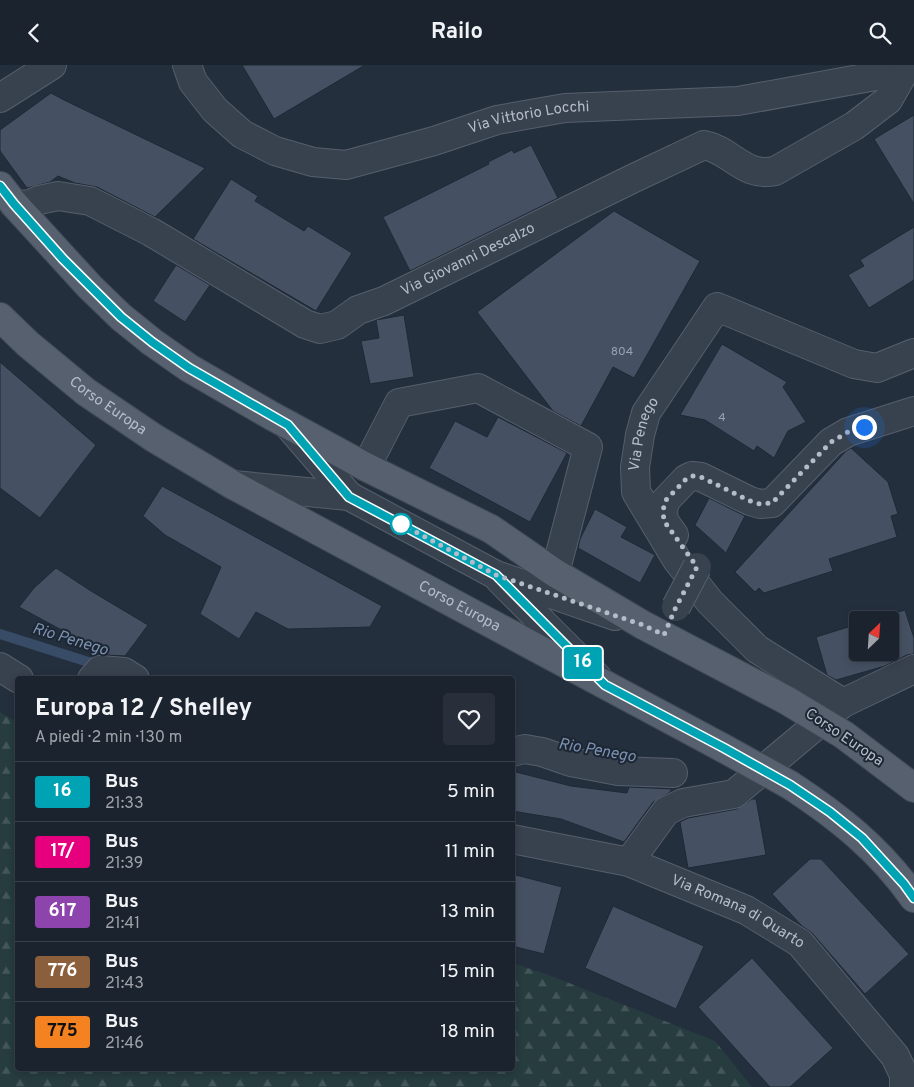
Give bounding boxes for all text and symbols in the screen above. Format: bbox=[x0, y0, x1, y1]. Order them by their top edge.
icon: back bbox=[20, 19, 48, 47]
text: Railo bbox=[431, 19, 483, 46]
icon: search bbox=[866, 19, 894, 47]
street label: Via Vittorio Locchi bbox=[466, 98, 590, 138]
street label: Via Giovanni Descalzo bbox=[398, 219, 538, 301]
house number: 804 bbox=[611, 344, 633, 360]
street label: Corso Europa bbox=[65, 372, 150, 440]
street label: Via Penego bbox=[625, 393, 663, 473]
house number: 4 bbox=[718, 410, 726, 426]
your location bbox=[852, 415, 877, 440]
unlabelled marker bbox=[390, 513, 412, 535]
street label: Corso Europa bbox=[415, 577, 504, 636]
north arrow bbox=[849, 611, 899, 661]
map controls bbox=[849, 611, 899, 661]
water label: Rio Penego bbox=[30, 619, 111, 661]
line badge: 16 bbox=[560, 647, 606, 679]
text: 16 bbox=[574, 651, 592, 674]
button: heart bbox=[443, 693, 495, 745]
text: Europa 12 / Shelley bbox=[35, 694, 252, 724]
street label: Corso Europa bbox=[801, 705, 887, 771]
text: A piedi · 2 min · 130 m bbox=[35, 728, 182, 748]
water label: Rio Penego bbox=[557, 734, 638, 768]
text: Bus bbox=[105, 770, 139, 794]
text: 16 bbox=[53, 780, 72, 803]
text: 5 min bbox=[447, 780, 495, 804]
text: 21:33 bbox=[105, 794, 144, 814]
text: Bus bbox=[105, 830, 139, 854]
text: 17/ bbox=[50, 840, 75, 863]
text: 11 min bbox=[445, 840, 495, 864]
text: 21:39 bbox=[105, 854, 143, 874]
street label: Via Romana di Quarto bbox=[668, 871, 808, 953]
text: Bus bbox=[105, 890, 139, 914]
text: 617 bbox=[49, 900, 76, 923]
text: 13 min bbox=[440, 900, 495, 924]
text: 21:41 bbox=[105, 914, 140, 934]
text: Bus bbox=[105, 950, 139, 974]
text: 776 bbox=[48, 960, 77, 983]
text: 15 min bbox=[440, 960, 495, 984]
text: 21:43 bbox=[105, 974, 144, 994]
text: Bus bbox=[105, 1010, 139, 1034]
text: 775 bbox=[47, 1020, 78, 1043]
text: 18 min bbox=[440, 1020, 495, 1044]
text: 21:46 bbox=[105, 1034, 144, 1054]

